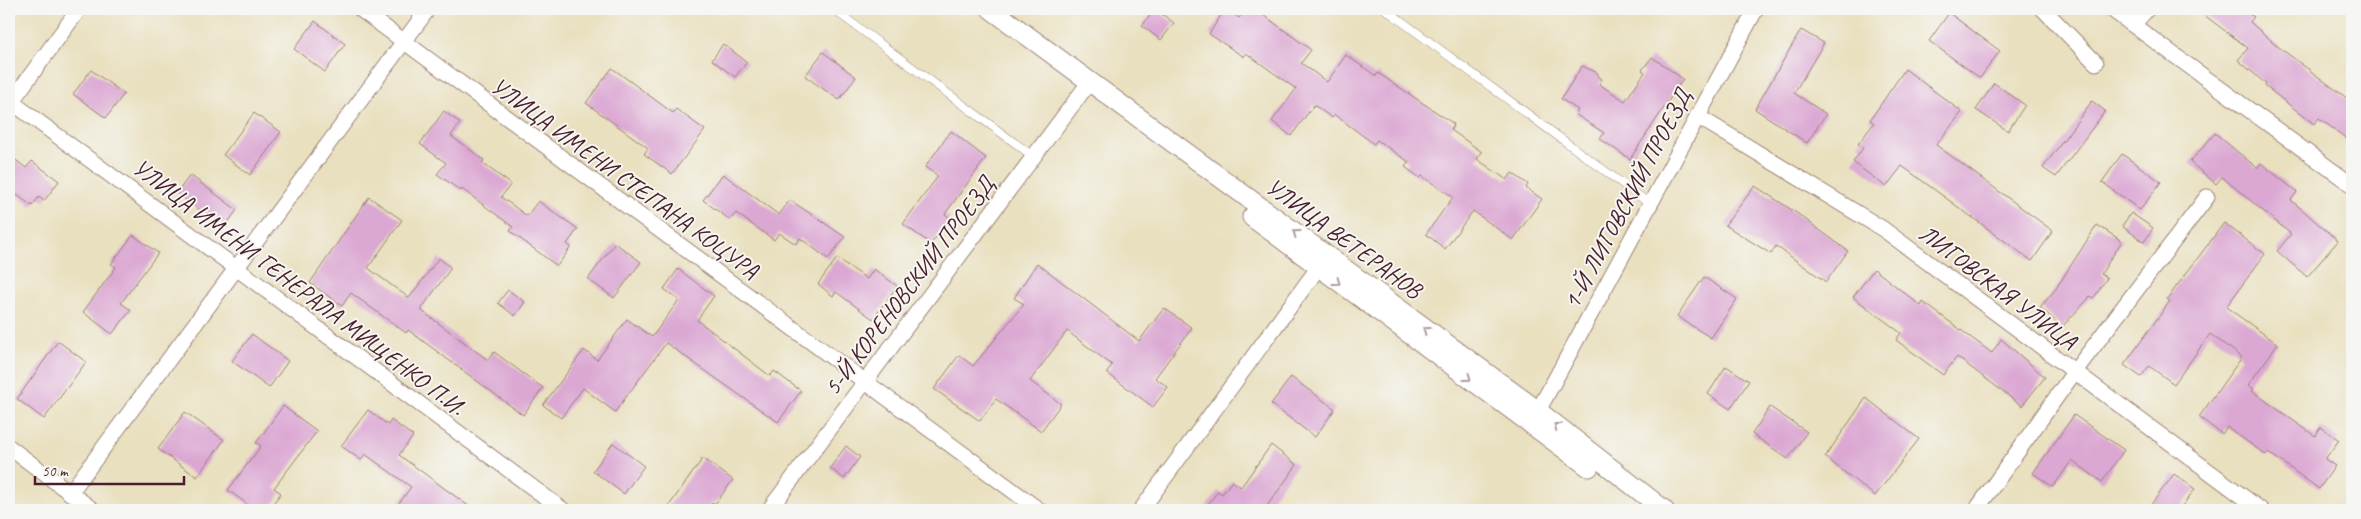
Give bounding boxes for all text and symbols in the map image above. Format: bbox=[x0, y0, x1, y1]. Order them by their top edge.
street label: УЛИЦА ИМЕНИ СТЕПАНА КОЦУРА bbox=[485, 71, 766, 286]
street label: 1-Й ЛИГОВСКИЙ ПРОЕЗД bbox=[1556, 82, 1699, 314]
street label: УЛИЦА ИМЕНИ ГЕНЕРАЛА МИЩЕНКО П.И. bbox=[127, 152, 471, 422]
street label: 5-Й КОРЕНОВСКИЙ ПРОЕЗД bbox=[817, 169, 1002, 401]
street label: УЛИЦА ВЕТЕРАНОВ bbox=[1260, 171, 1429, 306]
street label: ЛИГОВСКАЯ УЛИЦА bbox=[1913, 218, 2083, 357]
one-way arrow bbox=[1292, 230, 1301, 239]
one-way arrow bbox=[1331, 276, 1341, 285]
one-way arrow bbox=[1423, 327, 1432, 335]
one-way arrow bbox=[1462, 372, 1472, 381]
one-way arrow bbox=[1554, 424, 1563, 432]
scale bar bbox=[35, 454, 184, 486]
text: 50 m bbox=[42, 462, 69, 481]

